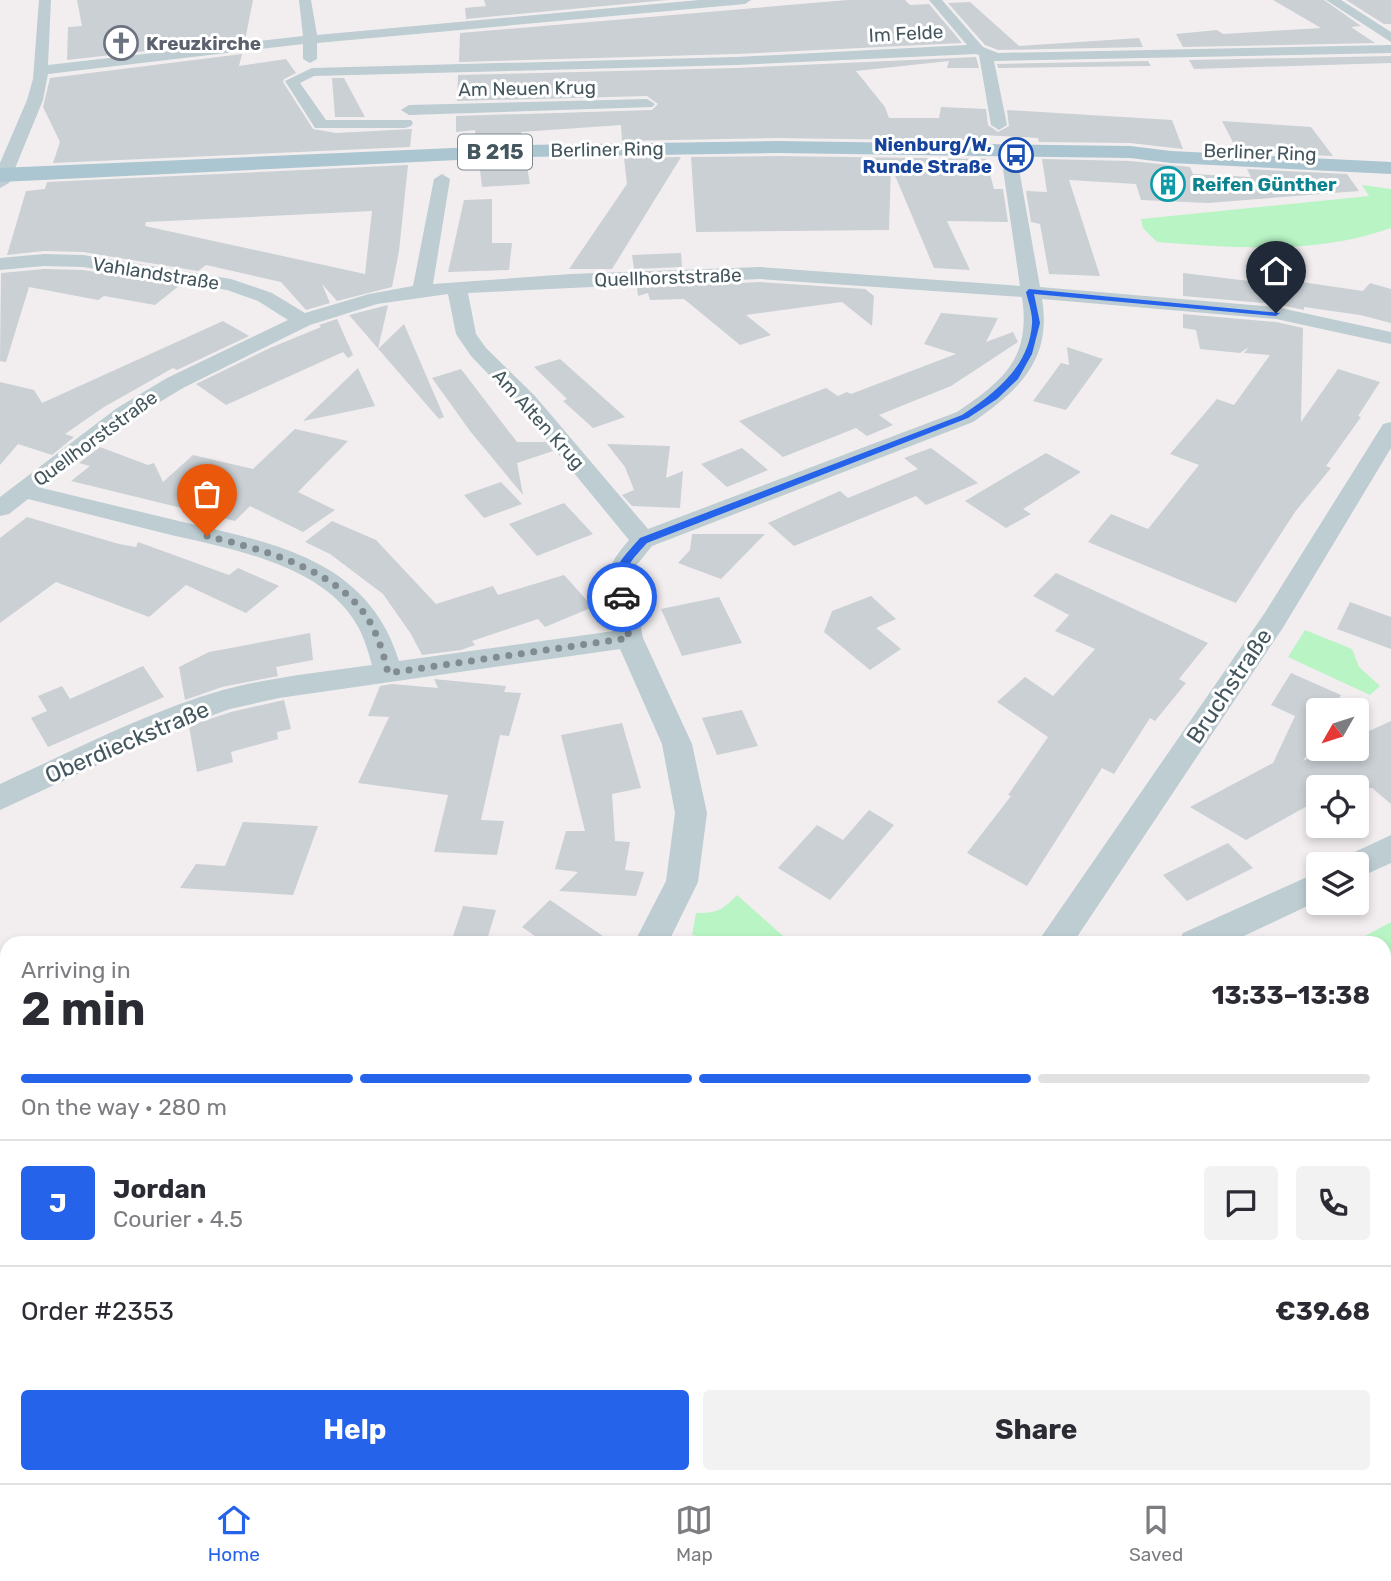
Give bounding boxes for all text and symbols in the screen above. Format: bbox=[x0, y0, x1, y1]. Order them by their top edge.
street label: Im Felde bbox=[868, 20, 944, 47]
church icon: Kreuzkirche bbox=[102, 24, 140, 62]
place label: Kreuzkirche bbox=[146, 32, 261, 55]
street label: Am Neuen Krug bbox=[458, 76, 596, 101]
place label: Nienburg/W, Runde Straße bbox=[863, 133, 992, 178]
road number: B 215 bbox=[458, 134, 532, 170]
bus stop icon: Nienburg/W, Runde Straße bbox=[997, 136, 1035, 174]
street label: Berliner Ring bbox=[550, 137, 664, 162]
street label: Berliner Ring bbox=[1203, 139, 1317, 166]
building icon: Reifen Günther bbox=[1149, 165, 1187, 203]
place label: Reifen Günther bbox=[1192, 173, 1337, 196]
pin bbox=[1246, 241, 1306, 313]
street label: Vahlandstraße bbox=[91, 252, 221, 295]
icon: home bbox=[1257, 252, 1295, 290]
street label: Quellhorststraße bbox=[594, 263, 742, 292]
street label: Am Alten Krug bbox=[488, 365, 590, 474]
street label: Quellhorststraße bbox=[29, 386, 162, 491]
pin bbox=[177, 464, 237, 536]
icon: bag bbox=[188, 475, 226, 513]
courier bbox=[587, 562, 657, 632]
icon: car bbox=[603, 578, 641, 616]
street label: Bruchstraße bbox=[1180, 623, 1278, 749]
street label: Oberdieckstraße bbox=[41, 695, 213, 789]
north arrow bbox=[1306, 698, 1368, 761]
map controls bbox=[1306, 698, 1369, 915]
button: locate bbox=[1306, 775, 1369, 838]
button: layers bbox=[1306, 852, 1369, 915]
text: Arriving in bbox=[21, 956, 131, 984]
text: 13:33–13:38 bbox=[1212, 980, 1370, 1011]
text: 2 min bbox=[21, 982, 146, 1037]
text: On the way · 280 m bbox=[21, 1093, 227, 1121]
button: chat bbox=[1204, 1166, 1278, 1240]
button: phone bbox=[1296, 1166, 1370, 1240]
text: Jordan bbox=[113, 1174, 206, 1205]
text: J bbox=[49, 1188, 67, 1219]
text: Courier · 4.5 bbox=[113, 1205, 243, 1233]
text: Order #2353 bbox=[21, 1296, 174, 1327]
text: €39.68 bbox=[1275, 1296, 1370, 1327]
button: Help bbox=[21, 1390, 689, 1470]
button: Share bbox=[703, 1390, 1370, 1470]
tab: Home bbox=[208, 1501, 260, 1566]
tab: Map bbox=[675, 1501, 713, 1566]
tab: Saved bbox=[1129, 1501, 1183, 1566]

